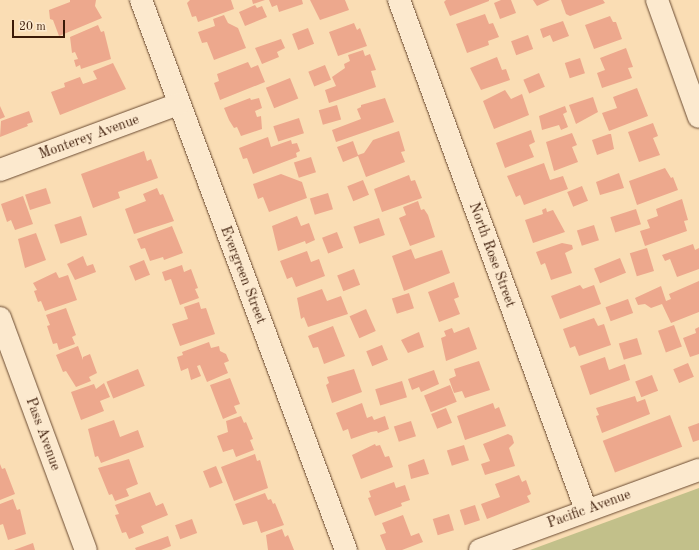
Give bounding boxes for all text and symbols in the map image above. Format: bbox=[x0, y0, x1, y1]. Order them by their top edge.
scale bar bbox=[14, 12, 67, 38]
text: 20 m bbox=[19, 21, 46, 33]
street label: Monterey Avenue bbox=[37, 111, 141, 163]
street label: North Rose Street bbox=[465, 200, 519, 310]
street label: Evergreen Street bbox=[217, 224, 269, 326]
street label: Pass Avenue bbox=[22, 395, 64, 473]
street label: Pacific Avenue bbox=[545, 486, 633, 532]

